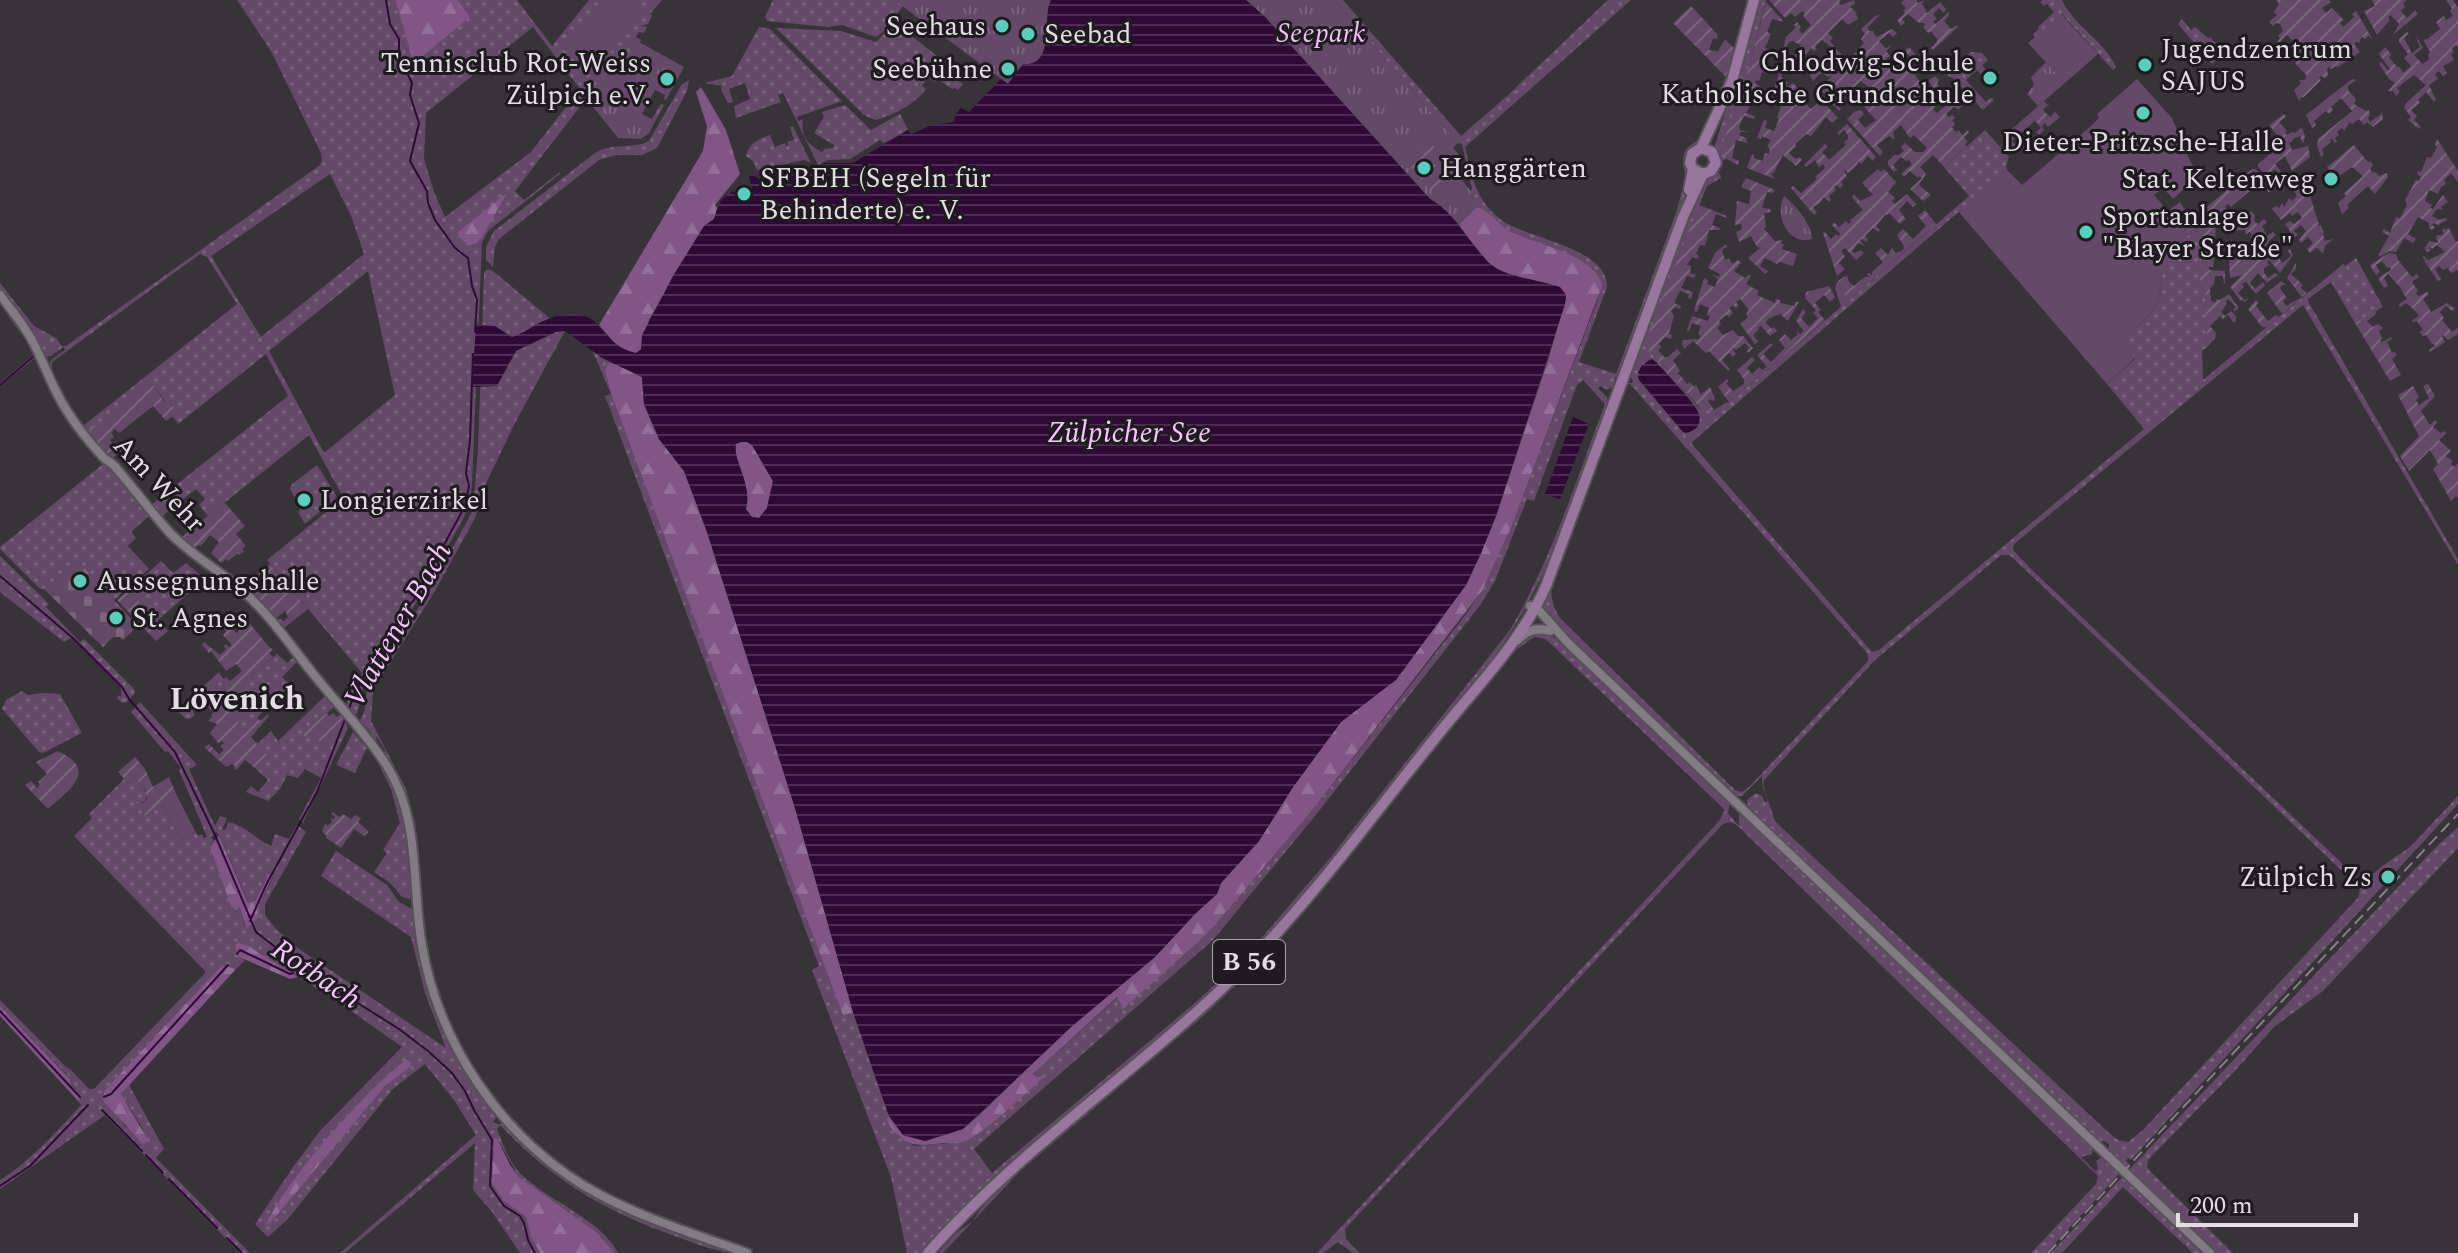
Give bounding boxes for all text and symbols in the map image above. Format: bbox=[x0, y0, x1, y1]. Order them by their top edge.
place label: Seehaus bbox=[886, 5, 986, 48]
park label: Seepark bbox=[1276, 12, 1366, 55]
place label: Seebad bbox=[1044, 13, 1132, 56]
marker: Seehaus bbox=[993, 17, 1011, 35]
marker: Seebad bbox=[1019, 25, 1037, 43]
place label: Jugendzentrum SAJUS bbox=[2161, 28, 2352, 103]
place label: Chlodwig-Schule Katholische Grundschule bbox=[1660, 41, 1974, 116]
place label: Tennisclub Rot-Weiss Zülpich e.V. bbox=[381, 42, 651, 117]
place label: Seebühne bbox=[872, 48, 992, 91]
marker: Jugendzentrum SAJUS bbox=[2136, 56, 2154, 74]
marker: Seebühne bbox=[999, 60, 1017, 78]
marker: Chlodwig-Schule Katholische Grundschule bbox=[1981, 69, 1999, 87]
marker: Tennisclub Rot-Weiss Zülpich e.V. bbox=[658, 70, 676, 88]
marker: Dieter-Pritzsche-Halle bbox=[2134, 104, 2152, 122]
place label: Dieter-Pritzsche-Halle bbox=[2002, 121, 2284, 164]
place label: Hanggärten bbox=[1440, 147, 1587, 190]
place label: SFBEH (Segeln für Behinderte) e. V. bbox=[760, 157, 991, 232]
place label: Stat. Keltenweg bbox=[2122, 158, 2315, 201]
marker: Hanggärten bbox=[1415, 159, 1433, 177]
marker: Stat. Keltenweg bbox=[2322, 170, 2340, 188]
marker: SFBEH (Segeln für Behinderte) e. V. bbox=[735, 185, 753, 203]
place label: Sportanlage "Blayer Straße" bbox=[2102, 195, 2293, 270]
marker: Sportanlage "Blayer Straße" bbox=[2077, 223, 2095, 241]
water label: Zülpicher See bbox=[1047, 410, 1211, 456]
street label: Am Wehr bbox=[102, 425, 216, 543]
place label: Longierzirkel bbox=[320, 479, 488, 522]
marker: Longierzirkel bbox=[295, 491, 313, 509]
water label: Vlattener Bach bbox=[332, 534, 464, 716]
place label: Aussegnungshalle bbox=[96, 560, 320, 603]
marker: Aussegnungshalle bbox=[71, 572, 89, 590]
place label: St. Agnes bbox=[132, 597, 248, 640]
marker: St. Agnes bbox=[107, 609, 125, 627]
district label: Lövenich bbox=[170, 675, 305, 724]
place label: Zülpich Zs bbox=[2239, 856, 2372, 899]
marker: Zülpich Zs bbox=[2379, 868, 2397, 886]
water label: Rotbach bbox=[262, 927, 370, 1021]
road number: B 56 bbox=[1213, 940, 1285, 984]
scale bar bbox=[2178, 1177, 2356, 1227]
text: 200 m bbox=[2190, 1188, 2253, 1224]

